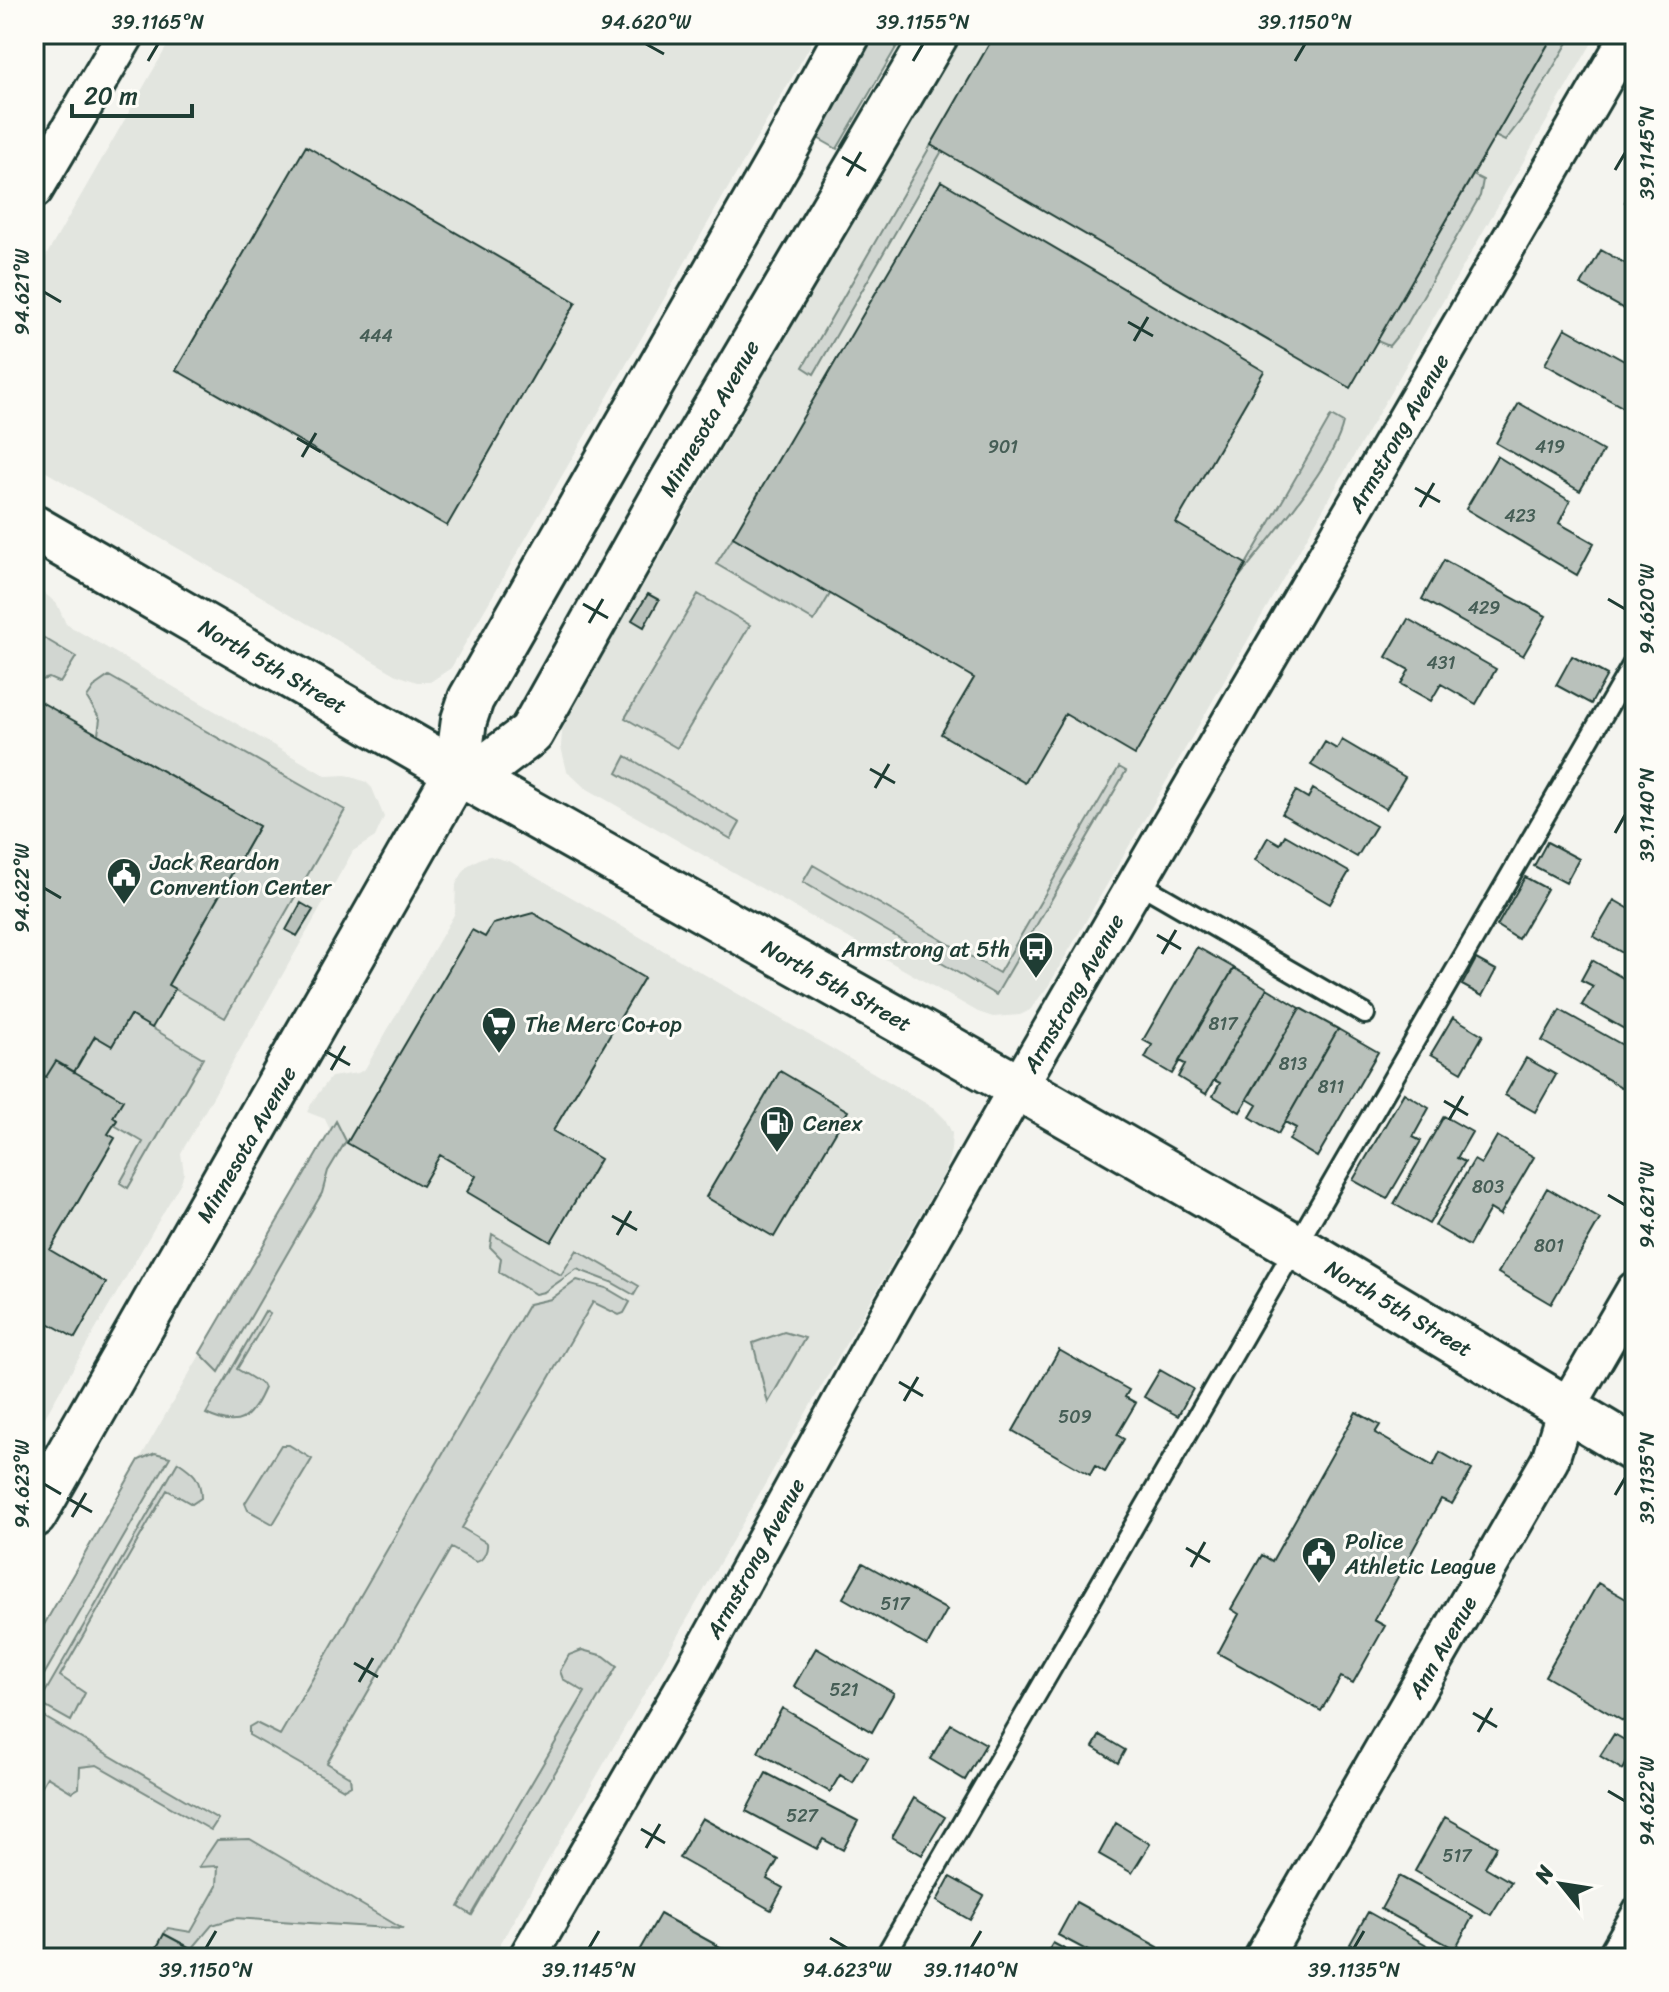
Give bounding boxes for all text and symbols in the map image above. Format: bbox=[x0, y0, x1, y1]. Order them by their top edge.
text: 39.1165°N bbox=[112, 5, 204, 40]
text: 94.620°W bbox=[601, 5, 692, 40]
text: 39.1155°N bbox=[876, 5, 970, 40]
text: 39.1150°N bbox=[1258, 5, 1352, 40]
scale bar bbox=[72, 68, 192, 118]
text: 20 m bbox=[84, 75, 138, 117]
text: 39.1145°N bbox=[1630, 106, 1665, 200]
text: 94.621°W bbox=[5, 248, 40, 335]
house number: 444 bbox=[359, 320, 393, 352]
street label: Minnesota Avenue bbox=[648, 332, 770, 504]
street label: Armstrong Avenue bbox=[1336, 346, 1460, 521]
house number: 901 bbox=[988, 431, 1018, 463]
house number: 419 bbox=[1535, 431, 1565, 463]
house number: 423 bbox=[1504, 500, 1536, 532]
text: 94.620°W bbox=[1630, 563, 1665, 654]
house number: 429 bbox=[1468, 592, 1500, 624]
street label: North 5th Street bbox=[191, 608, 355, 725]
house number: 431 bbox=[1427, 647, 1456, 679]
text: 39.1140°N bbox=[1630, 768, 1665, 862]
text: 94.622°W bbox=[5, 843, 40, 933]
place label: Jack Reardon Convention Center bbox=[149, 843, 333, 907]
public building icon: Jack Reardon Convention Center bbox=[105, 856, 143, 906]
street label: Armstrong Avenue bbox=[1011, 906, 1135, 1081]
street label: North 5th Street bbox=[754, 928, 919, 1043]
place label: Armstrong at 5th bbox=[841, 930, 1010, 969]
bus stop icon: Armstrong at 5th bbox=[1017, 930, 1055, 980]
supermarket icon: The Merc Co+op bbox=[480, 1005, 518, 1055]
place label: The Merc Co+op bbox=[525, 1005, 682, 1044]
house number: 817 bbox=[1209, 1008, 1239, 1040]
house number: 813 bbox=[1279, 1048, 1307, 1080]
street label: Minnesota Avenue bbox=[185, 1058, 307, 1230]
house number: 811 bbox=[1318, 1071, 1344, 1103]
fuel station icon: Cenex bbox=[758, 1104, 796, 1154]
place label: Cenex bbox=[803, 1104, 863, 1143]
text: 94.621°W bbox=[1630, 1161, 1665, 1248]
house number: 803 bbox=[1472, 1171, 1504, 1203]
house number: 801 bbox=[1534, 1230, 1564, 1262]
street label: North 5th Street bbox=[1317, 1249, 1480, 1368]
house number: 509 bbox=[1058, 1401, 1092, 1433]
text: 39.1135°N bbox=[1630, 1432, 1665, 1524]
text: 94.623°W bbox=[5, 1439, 40, 1528]
street label: Armstrong Avenue bbox=[695, 1471, 816, 1647]
place label: Police Athletic League bbox=[1344, 1522, 1496, 1586]
public building icon: Police Athletic League bbox=[1300, 1535, 1338, 1585]
house number: 517 bbox=[881, 1588, 911, 1620]
street label: Ann Avenue bbox=[1397, 1588, 1488, 1707]
house number: 521 bbox=[829, 1674, 859, 1706]
text: 94.622°W bbox=[1630, 1756, 1665, 1846]
house number: 527 bbox=[786, 1800, 820, 1832]
house number: 517 bbox=[1443, 1840, 1473, 1872]
north arrow bbox=[1521, 1844, 1601, 1924]
text: N bbox=[1523, 1857, 1565, 1891]
text: 39.1150°N bbox=[159, 1953, 253, 1988]
text: 39.1145°N bbox=[542, 1953, 636, 1988]
text: 94.623°W bbox=[803, 1953, 892, 1988]
text: 39.1140°N bbox=[924, 1953, 1018, 1988]
text: 39.1135°N bbox=[1308, 1953, 1400, 1988]

